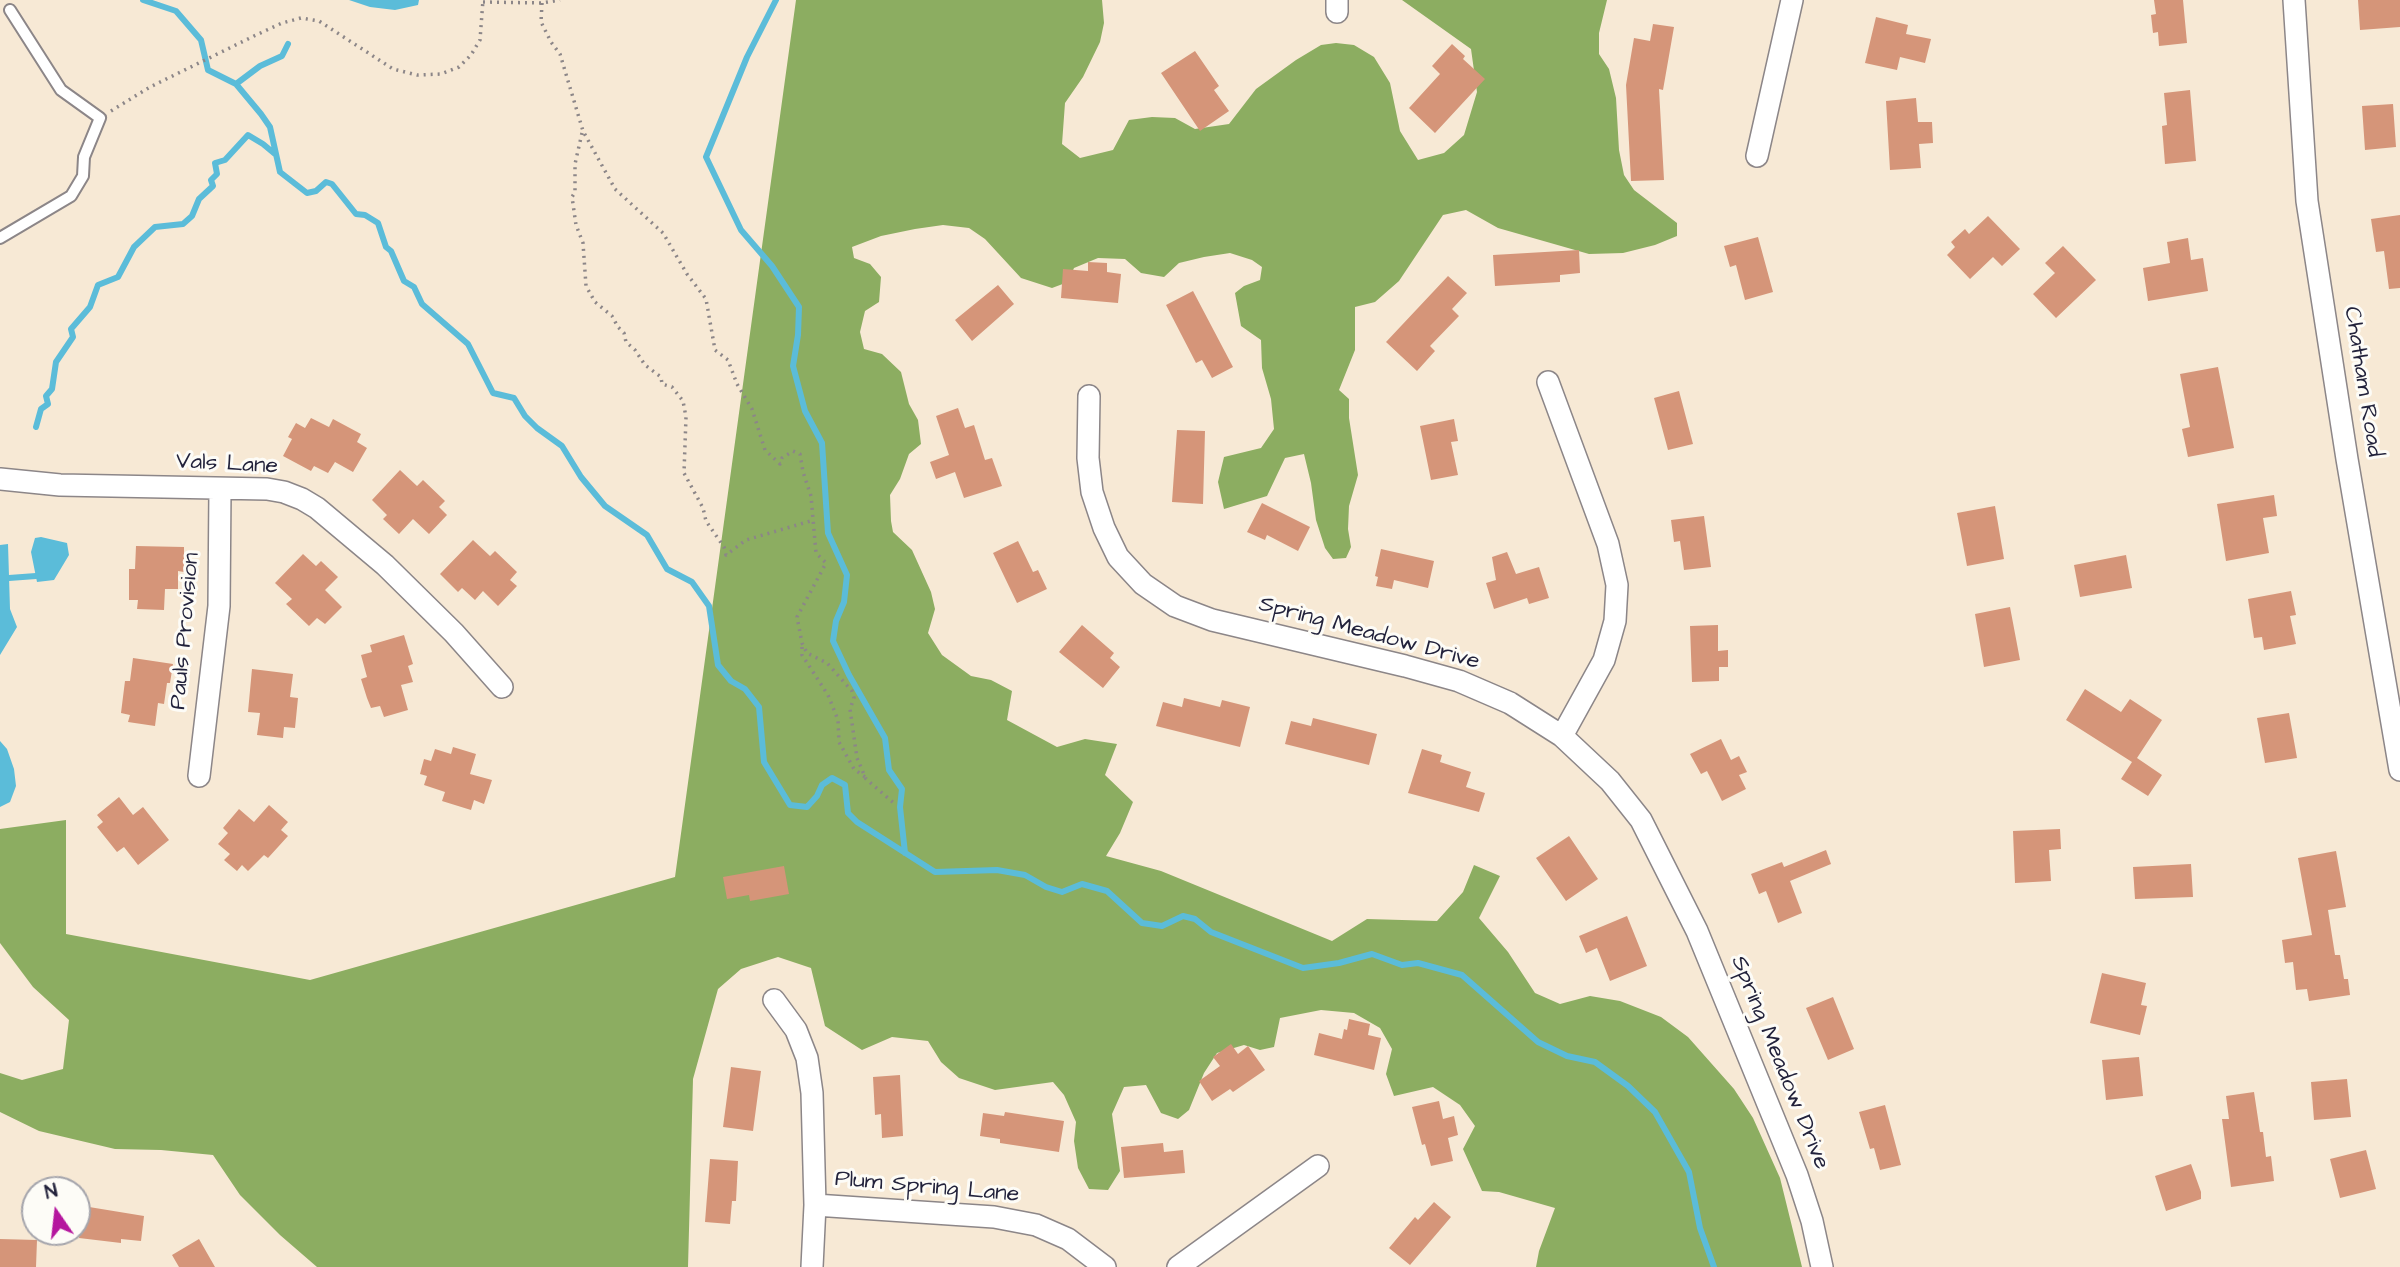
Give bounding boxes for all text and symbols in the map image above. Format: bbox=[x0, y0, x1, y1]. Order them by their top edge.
street label: Chatham Road bbox=[2337, 305, 2387, 459]
street label: Vals Lane bbox=[175, 449, 279, 481]
street label: Pauls Provision bbox=[165, 551, 207, 711]
street label: Spring Meadow Drive bbox=[1256, 591, 1482, 677]
street label: Spring Meadow Drive bbox=[1724, 952, 1834, 1174]
street label: Plum Spring Lane bbox=[834, 1166, 1020, 1210]
north arrow bbox=[21, 1176, 91, 1246]
text: N bbox=[42, 1178, 60, 1207]

